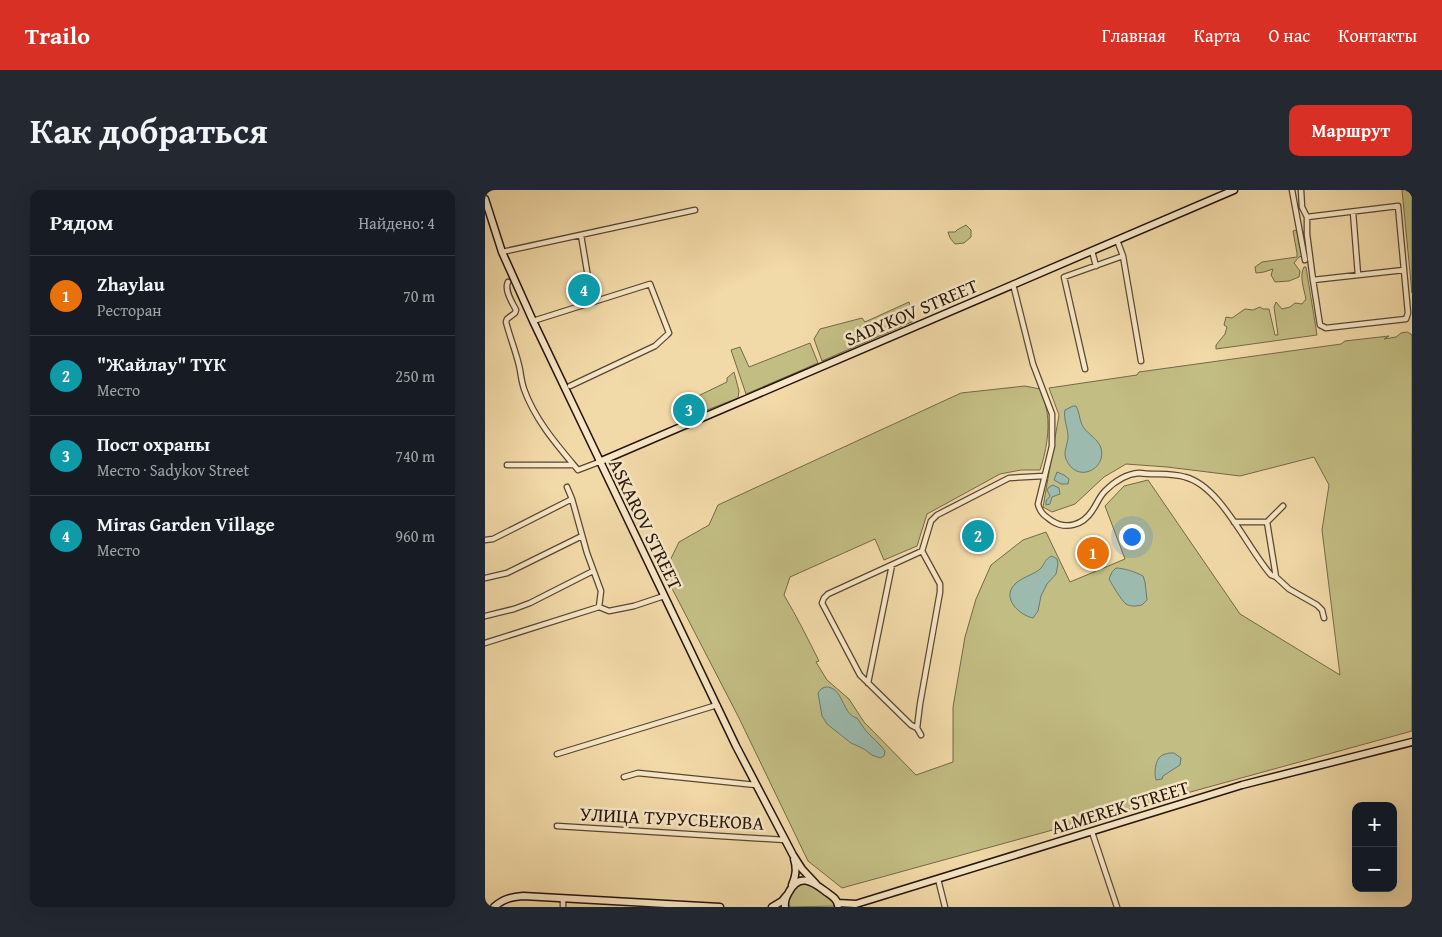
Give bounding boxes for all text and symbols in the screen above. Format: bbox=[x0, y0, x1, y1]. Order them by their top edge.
text: Trailo bbox=[25, 18, 90, 53]
text: Главная bbox=[1102, 22, 1166, 49]
text: Карта bbox=[1194, 22, 1240, 49]
text: О нас bbox=[1268, 22, 1310, 49]
text: Контакты bbox=[1338, 22, 1417, 49]
text: Как добраться bbox=[30, 105, 268, 156]
button: Маршрут bbox=[1289, 105, 1412, 156]
text: Рядом bbox=[50, 207, 113, 238]
text: Найдено: 4 bbox=[358, 211, 435, 235]
text: Zhaylau bbox=[97, 270, 165, 298]
pin: 4 bbox=[568, 271, 600, 309]
street label: SADYKOV STREET bbox=[840, 271, 982, 353]
text: 1 bbox=[62, 284, 70, 308]
text: 70 m bbox=[403, 284, 435, 308]
text: Ресторан bbox=[97, 298, 162, 322]
text: "Жайлау" ТҮК bbox=[97, 350, 226, 378]
text: 2 bbox=[62, 364, 70, 388]
text: 250 m bbox=[395, 364, 435, 388]
text: Место bbox=[97, 378, 140, 402]
pin: 3 bbox=[673, 391, 705, 429]
text: Пост охраны bbox=[97, 430, 210, 458]
text: 3 bbox=[62, 444, 70, 468]
text: 740 m bbox=[395, 444, 435, 468]
street label: ASKAROV STREET bbox=[602, 454, 690, 595]
text: Место · Sadykov Street bbox=[97, 458, 249, 482]
text: Miras Garden Village bbox=[97, 510, 275, 538]
pin: 2 bbox=[962, 517, 994, 555]
text: 4 bbox=[62, 524, 70, 548]
text: 960 m bbox=[395, 524, 435, 548]
your location bbox=[1119, 524, 1145, 550]
pin: 1 bbox=[1077, 534, 1109, 572]
text: Место bbox=[97, 538, 140, 562]
street label: ALMEREK STREET bbox=[1048, 773, 1193, 841]
street label: УЛИЦА ТУРУСБЕКОВА bbox=[579, 799, 765, 837]
map controls bbox=[1352, 802, 1397, 892]
button: + bbox=[1352, 802, 1397, 847]
button: − bbox=[1352, 847, 1397, 892]

